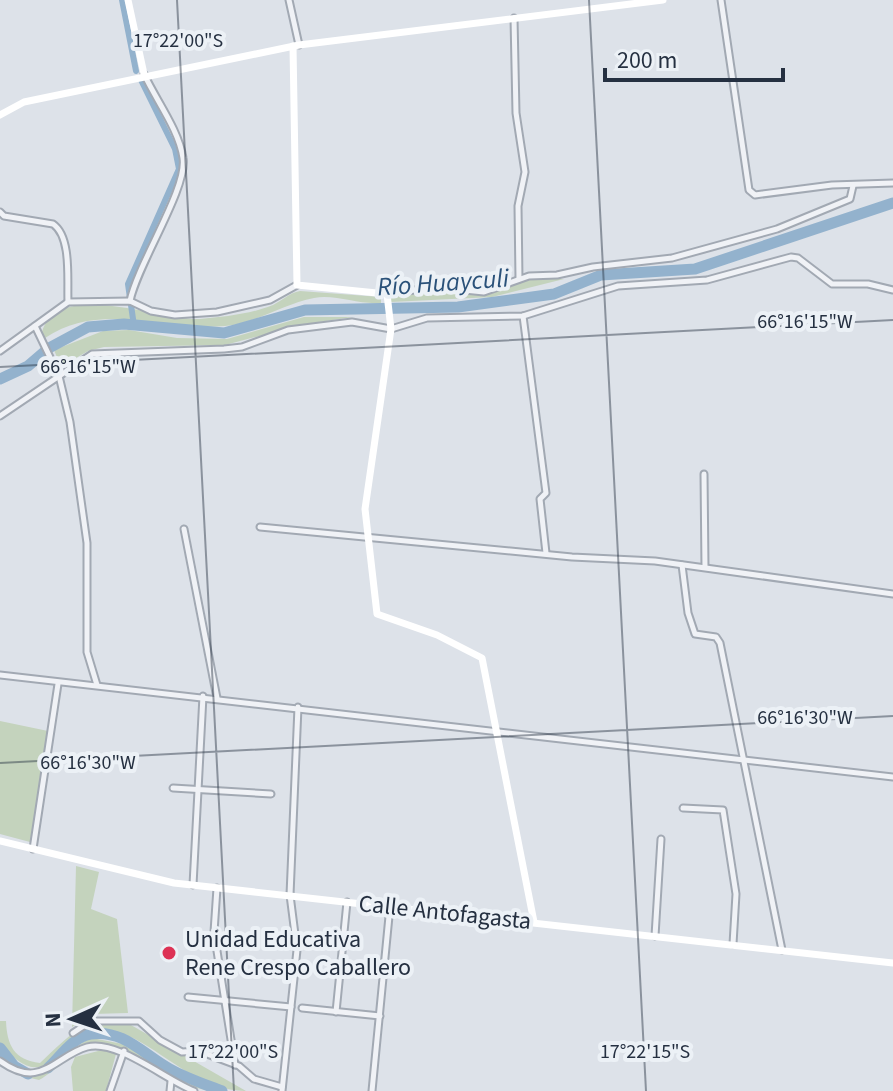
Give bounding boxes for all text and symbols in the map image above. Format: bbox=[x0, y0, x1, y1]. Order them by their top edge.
text: 17°22'00"S bbox=[133, 27, 223, 55]
scale bar bbox=[605, 32, 783, 82]
text: 200 m bbox=[617, 43, 677, 78]
water label: Río Huayculi bbox=[376, 259, 511, 306]
text: 66°16'15"W bbox=[757, 308, 853, 336]
text: 66°16'15"W bbox=[40, 353, 136, 381]
text: 66°16'30"W bbox=[757, 704, 853, 732]
text: 66°16'30"W bbox=[40, 749, 136, 777]
street label: Calle Antofagasta bbox=[357, 886, 533, 939]
place label: Unidad Educativa Rene Crespo Caballero bbox=[185, 922, 411, 985]
marker: Unidad Educativa Rene Crespo Caballero bbox=[160, 944, 178, 962]
north arrow bbox=[32, 979, 112, 1059]
text: N bbox=[37, 1012, 69, 1028]
text: 17°22'00"S bbox=[188, 1038, 278, 1066]
text: 17°22'15"S bbox=[600, 1038, 690, 1066]

